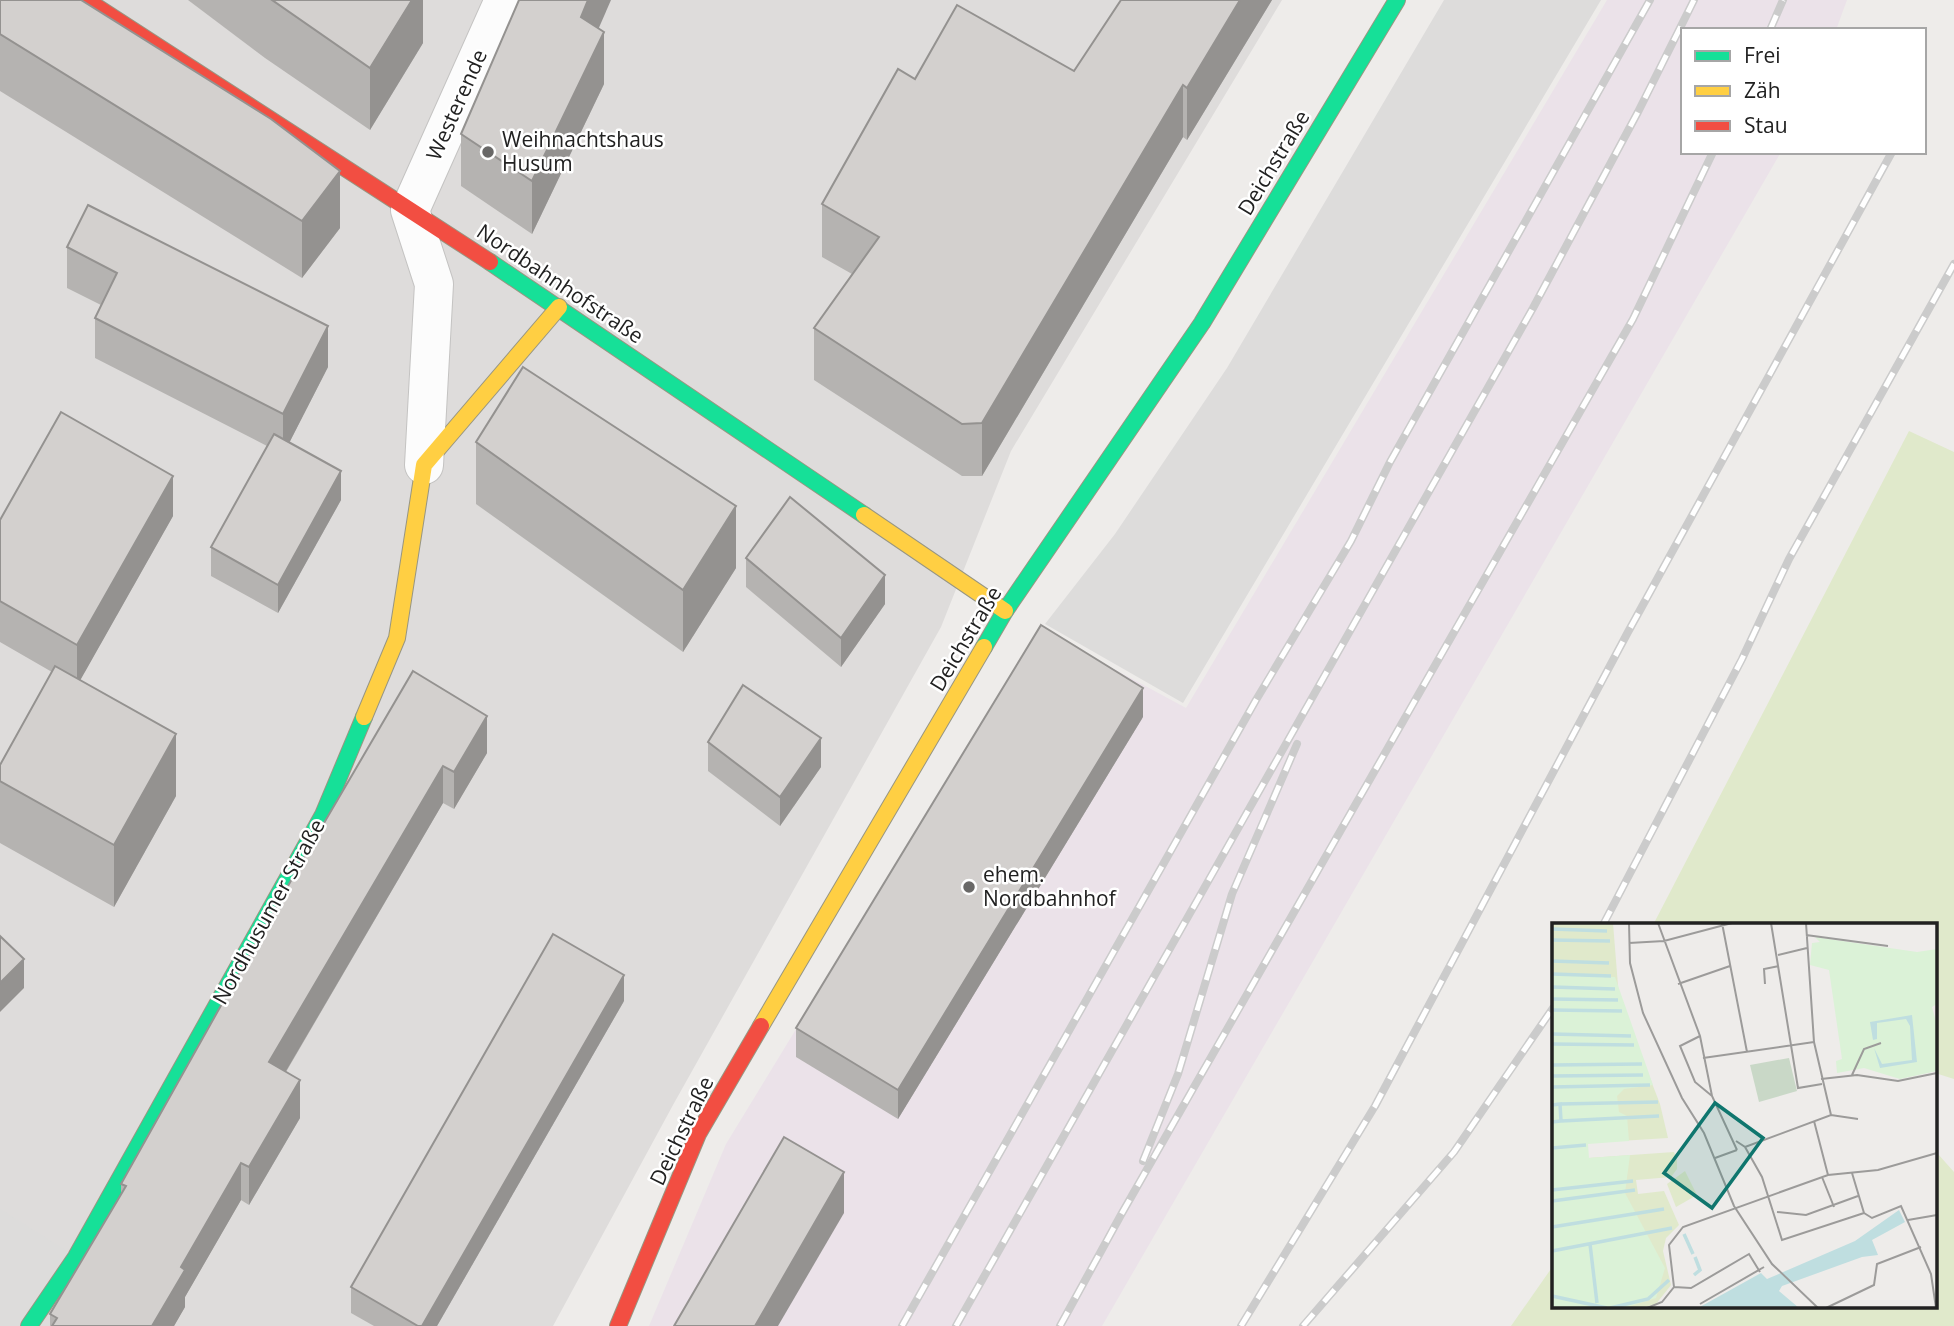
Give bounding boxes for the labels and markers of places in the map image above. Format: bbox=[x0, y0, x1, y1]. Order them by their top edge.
place label: Weihnachtshaus Husum bbox=[502, 125, 664, 177]
marker: Weihnachtshaus Husum bbox=[480, 144, 496, 160]
place label: ehem. Nordbahnhof bbox=[983, 860, 1118, 912]
marker: ehem. Nordbahnhof bbox=[961, 879, 977, 895]

